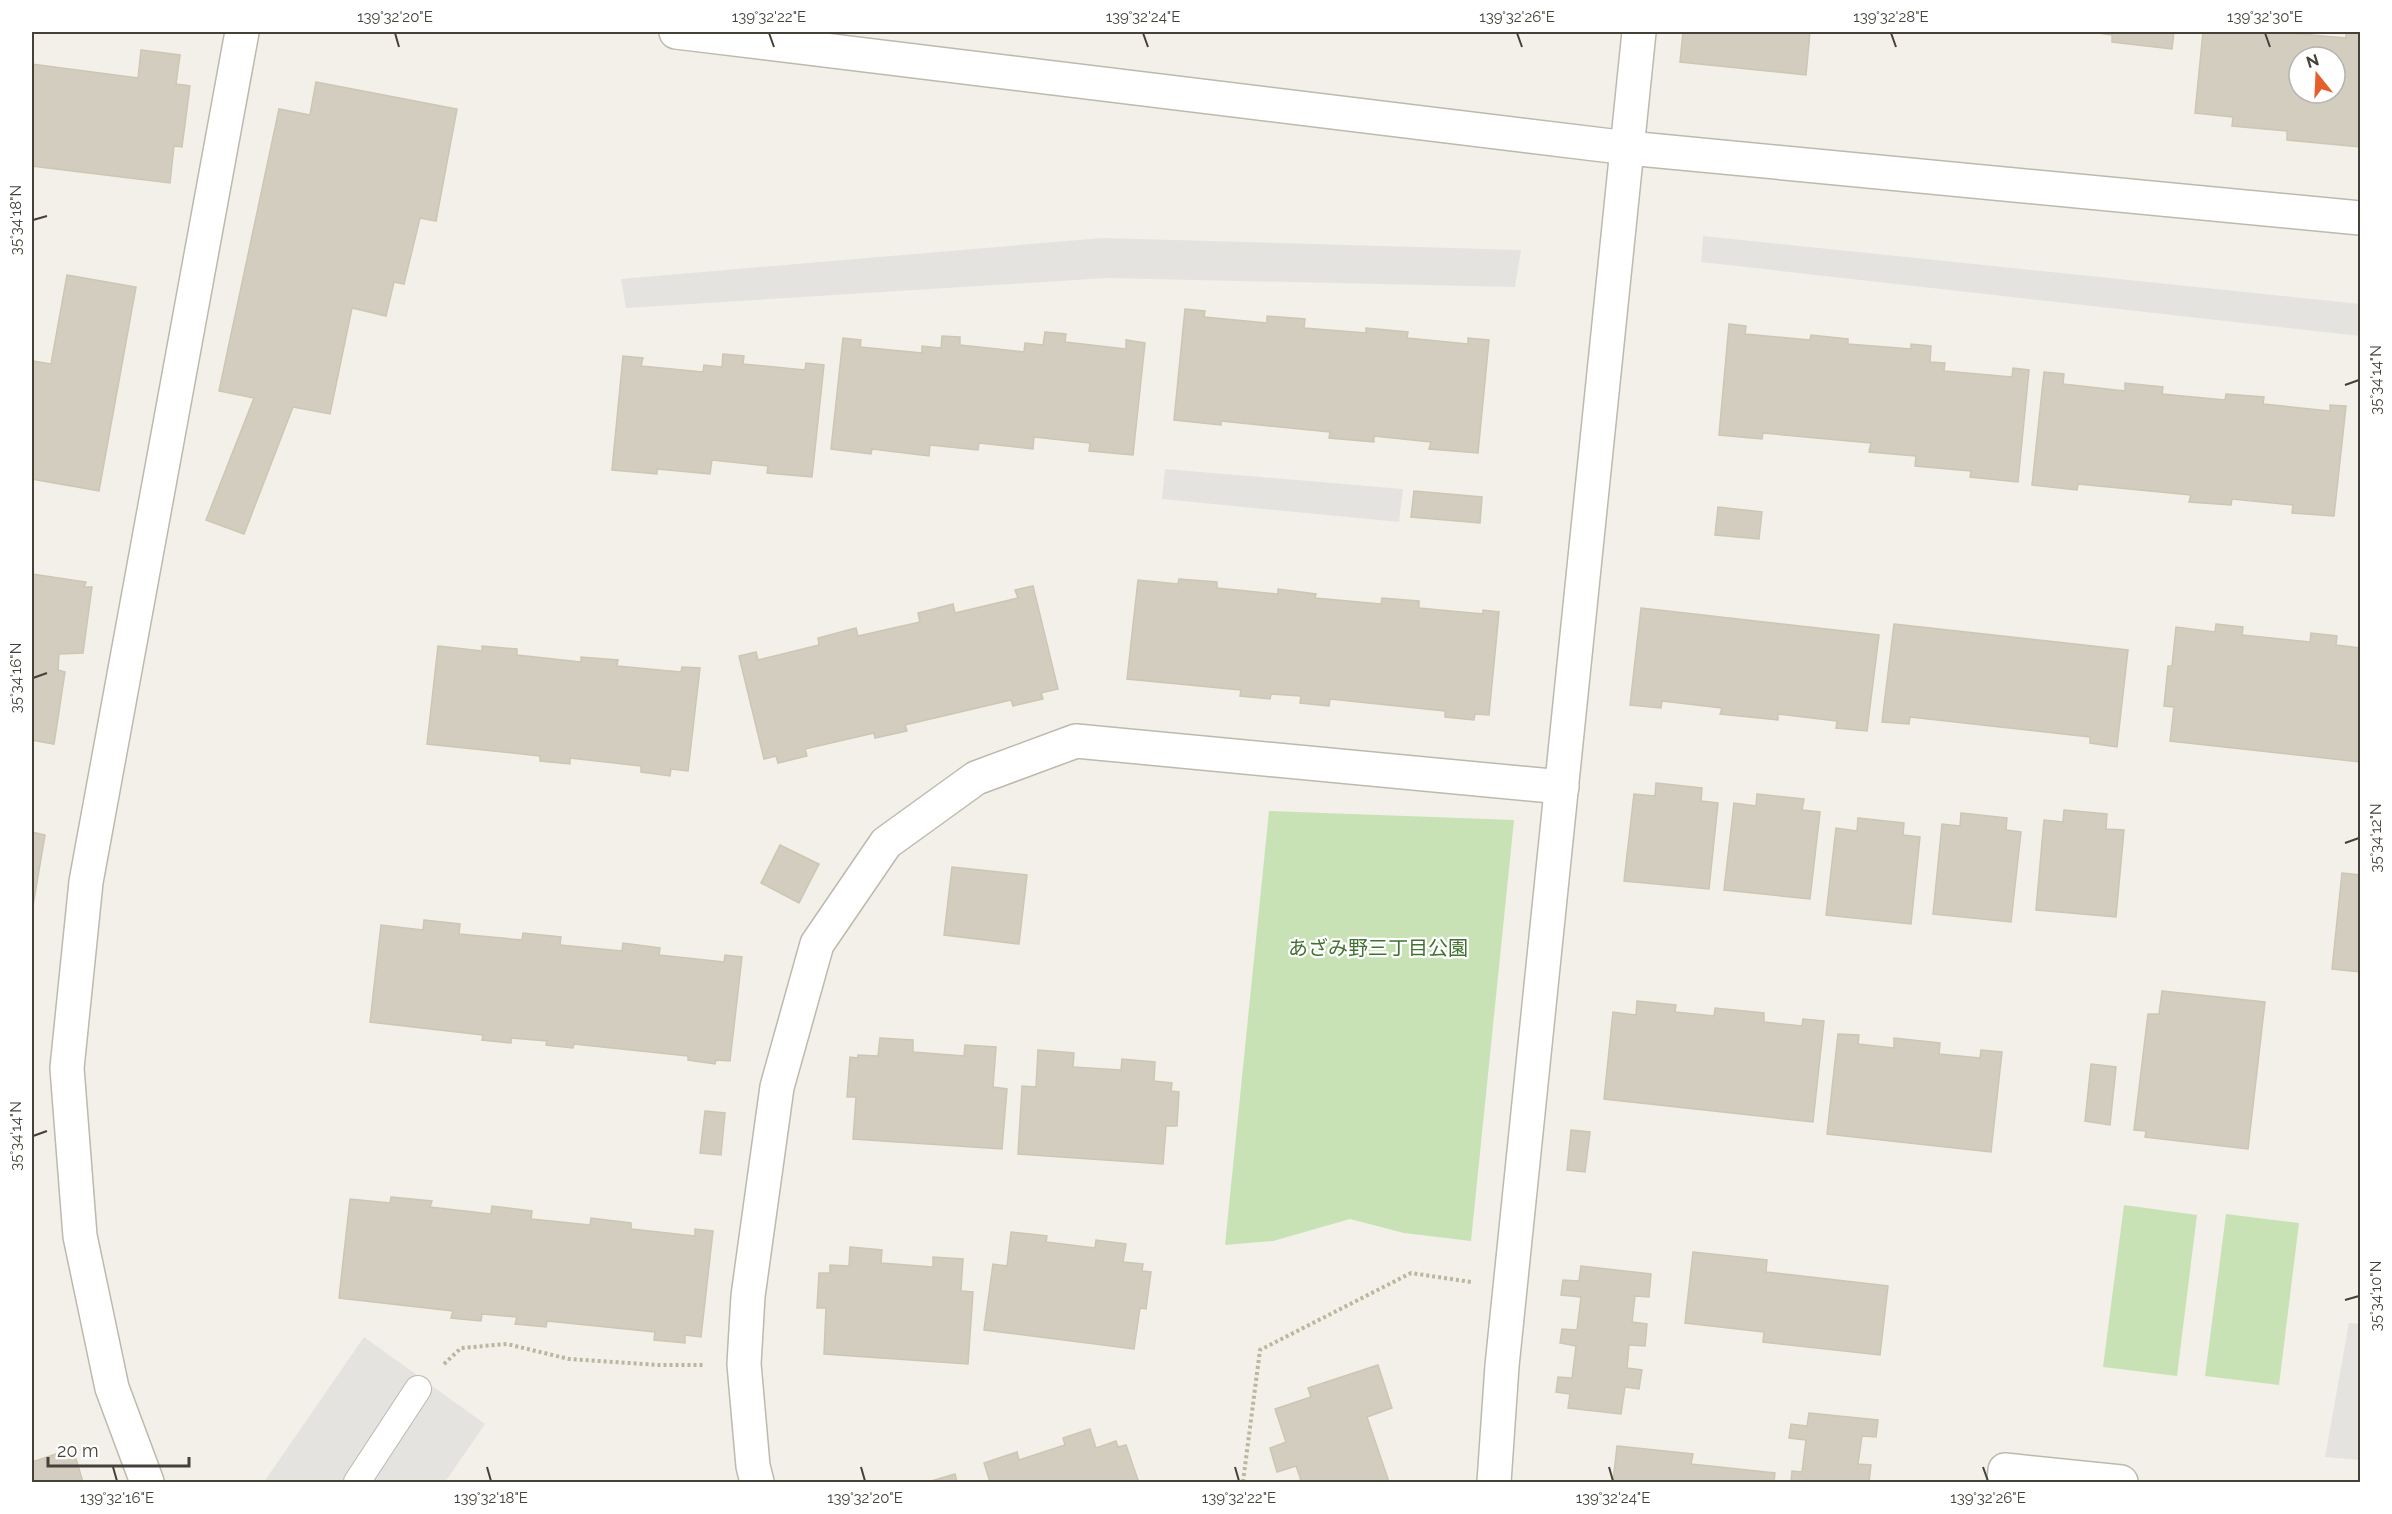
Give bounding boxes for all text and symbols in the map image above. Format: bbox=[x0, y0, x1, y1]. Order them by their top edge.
text: 139°32'20"E bbox=[357, 8, 433, 26]
text: 139°32'22"E bbox=[732, 8, 806, 26]
text: 139°32'24"E bbox=[1106, 8, 1180, 26]
text: 139°32'26"E bbox=[1479, 8, 1555, 26]
text: 139°32'28"E bbox=[1853, 8, 1929, 26]
text: 139°32'30"E bbox=[2227, 8, 2303, 26]
north arrow bbox=[2287, 45, 2347, 105]
text: N bbox=[2304, 50, 2321, 72]
text: 35°34'18"N bbox=[7, 185, 25, 255]
text: 35°34'14"N bbox=[2367, 345, 2385, 415]
text: 35°34'16"N bbox=[7, 643, 25, 713]
text: 35°34'12"N bbox=[2367, 803, 2385, 873]
park label: あざみ野三丁目公園 bbox=[1288, 936, 1468, 960]
text: 35°34'14"N bbox=[7, 1101, 25, 1171]
text: 35°34'10"N bbox=[2367, 1261, 2385, 1331]
scale bar bbox=[48, 1430, 189, 1468]
text: 20 m bbox=[57, 1440, 99, 1461]
text: 139°32'16"E bbox=[80, 1489, 154, 1507]
text: 139°32'18"E bbox=[454, 1489, 528, 1507]
text: 139°32'20"E bbox=[827, 1489, 903, 1507]
text: 139°32'22"E bbox=[1202, 1489, 1276, 1507]
text: 139°32'24"E bbox=[1576, 1489, 1650, 1507]
text: 139°32'26"E bbox=[1950, 1489, 2026, 1507]

